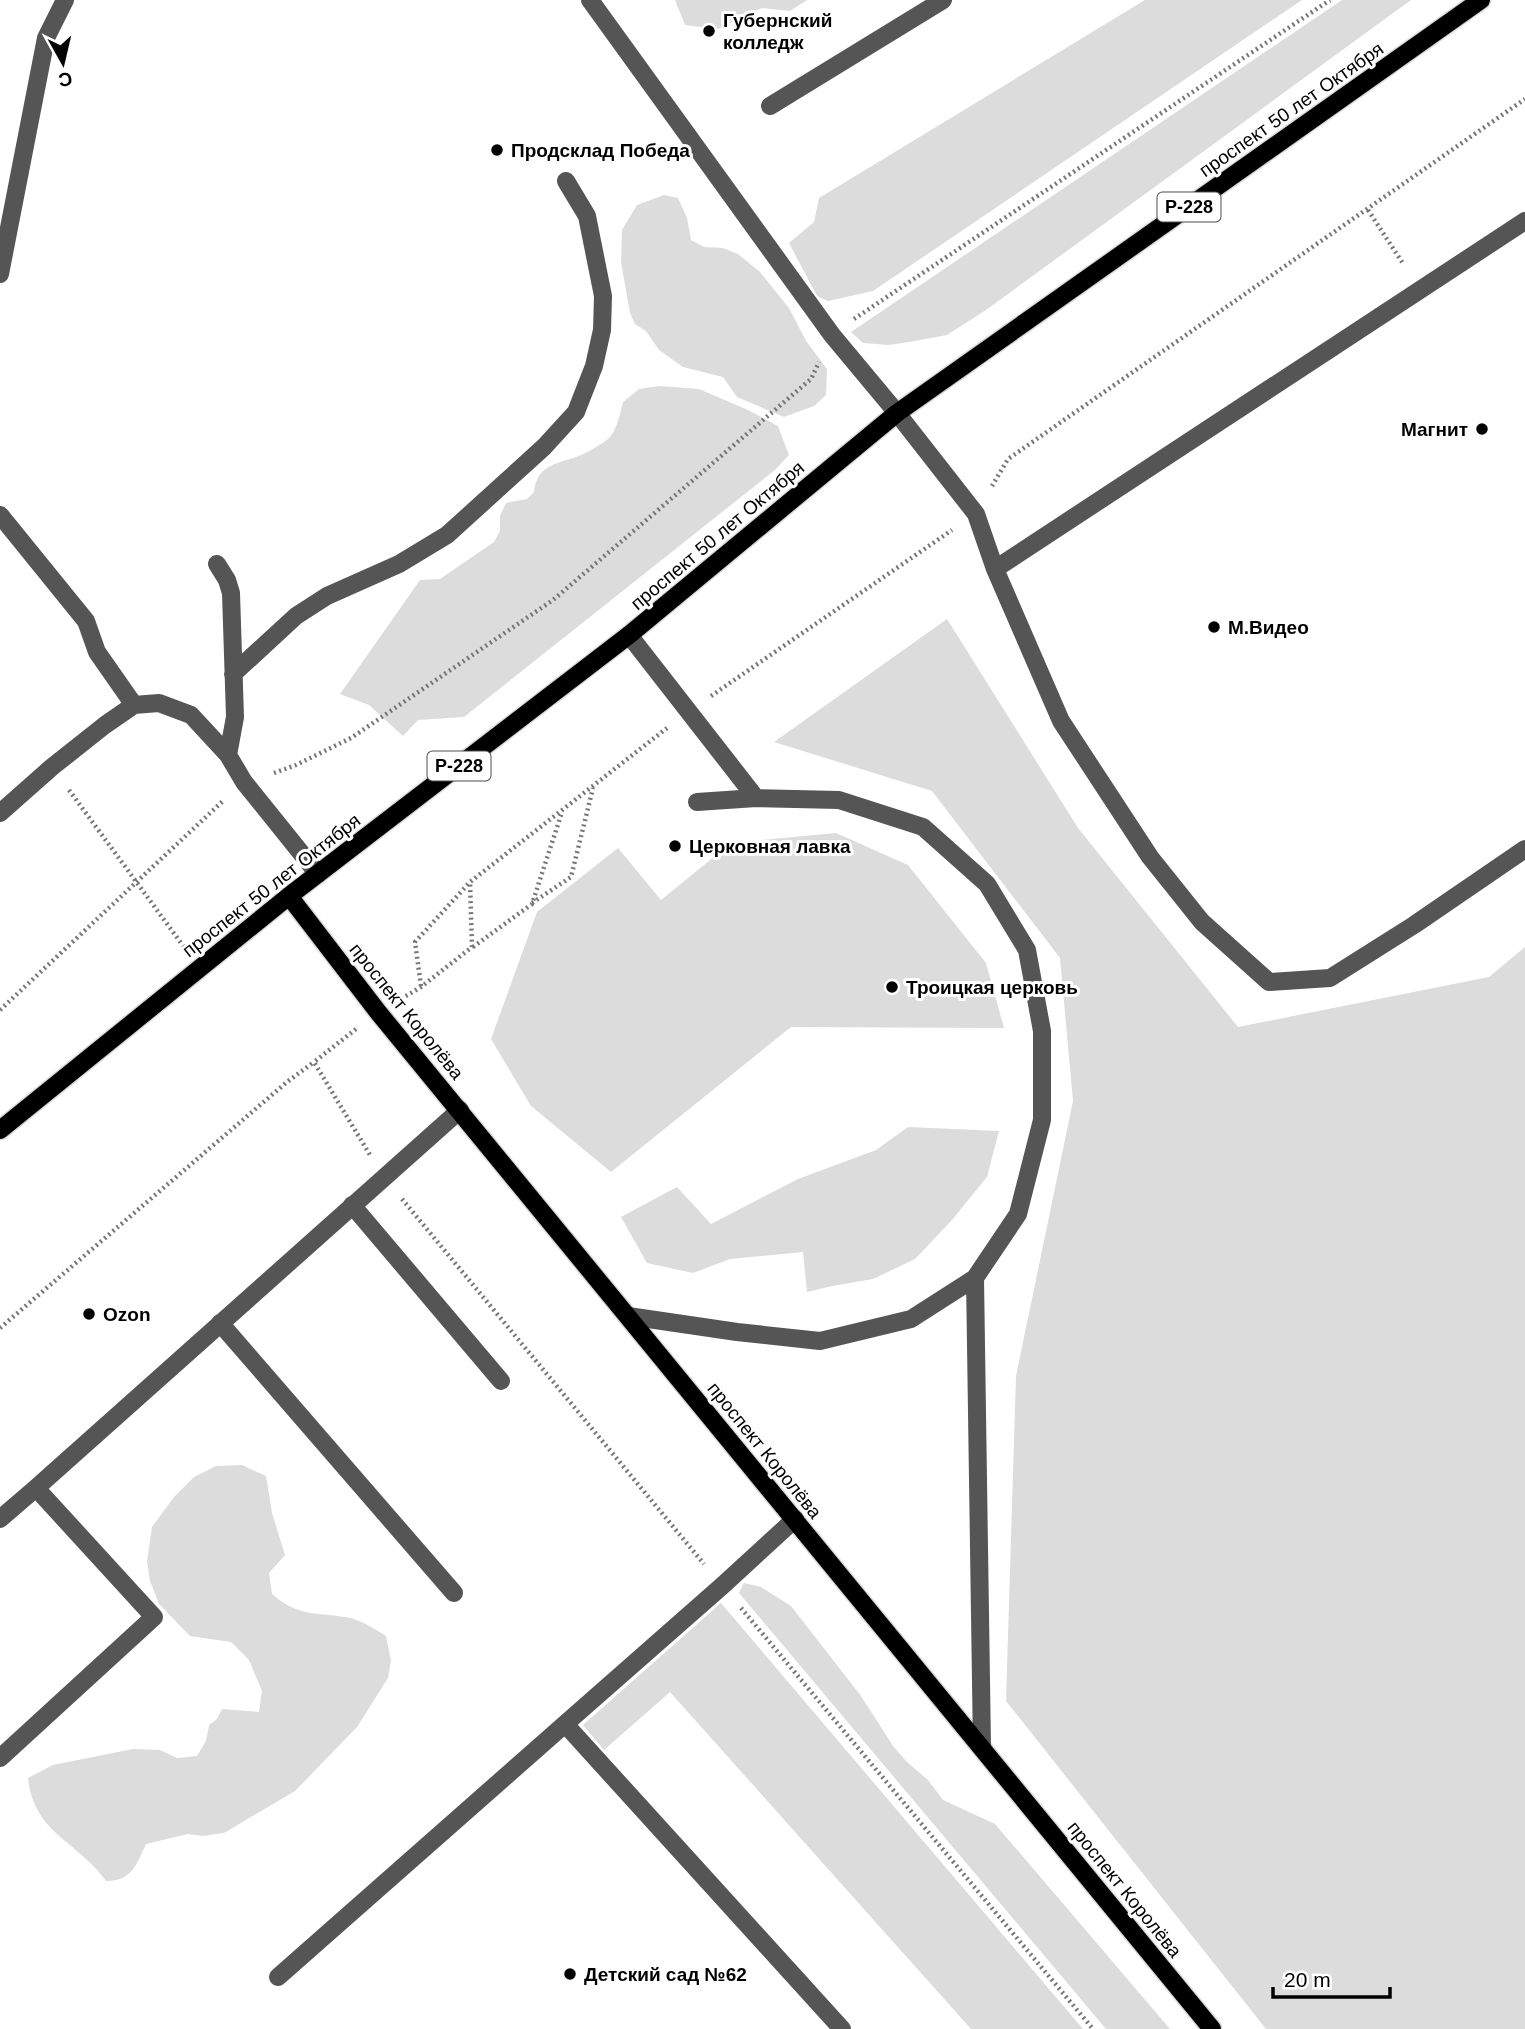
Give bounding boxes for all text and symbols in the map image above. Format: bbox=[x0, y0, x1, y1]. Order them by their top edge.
place label: Губернский колледж bbox=[723, 10, 832, 53]
marker: Губернский колледж bbox=[701, 23, 717, 39]
north arrow bbox=[28, 28, 98, 98]
street label: проспект 50 лет Октября bbox=[1195, 38, 1387, 181]
text: С bbox=[57, 68, 74, 91]
place label: Продсклад Победа bbox=[511, 140, 690, 161]
marker: Продсклад Победа bbox=[489, 142, 505, 158]
road number: Р-228 bbox=[1158, 192, 1220, 222]
place label: Магнит bbox=[1401, 419, 1468, 440]
marker: Магнит bbox=[1474, 421, 1490, 437]
street label: проспект 50 лет Октября bbox=[626, 457, 808, 614]
place label: М.Видео bbox=[1228, 617, 1309, 638]
marker: М.Видео bbox=[1206, 619, 1222, 635]
road number: Р-228 bbox=[428, 752, 490, 780]
street label: проспект 50 лет Октября bbox=[178, 810, 364, 961]
place label: Церковная лавка bbox=[689, 836, 851, 857]
marker: Церковная лавка bbox=[667, 838, 683, 854]
street label: проспект Королёва bbox=[345, 939, 468, 1084]
place label: Троицкая церковь bbox=[906, 977, 1078, 998]
marker: Троицкая церковь bbox=[884, 979, 900, 995]
place label: Ozon bbox=[103, 1304, 151, 1325]
marker: Ozon bbox=[81, 1306, 97, 1322]
street label: проспект Королёва bbox=[703, 1378, 826, 1523]
street label: проспект Королёва bbox=[1063, 1817, 1186, 1962]
scale bar bbox=[1273, 1955, 1390, 1999]
place label: Детский сад №62 bbox=[584, 1964, 747, 1985]
marker: Детский сад №62 bbox=[562, 1966, 578, 1982]
text: 20 m bbox=[1284, 1968, 1331, 1991]

